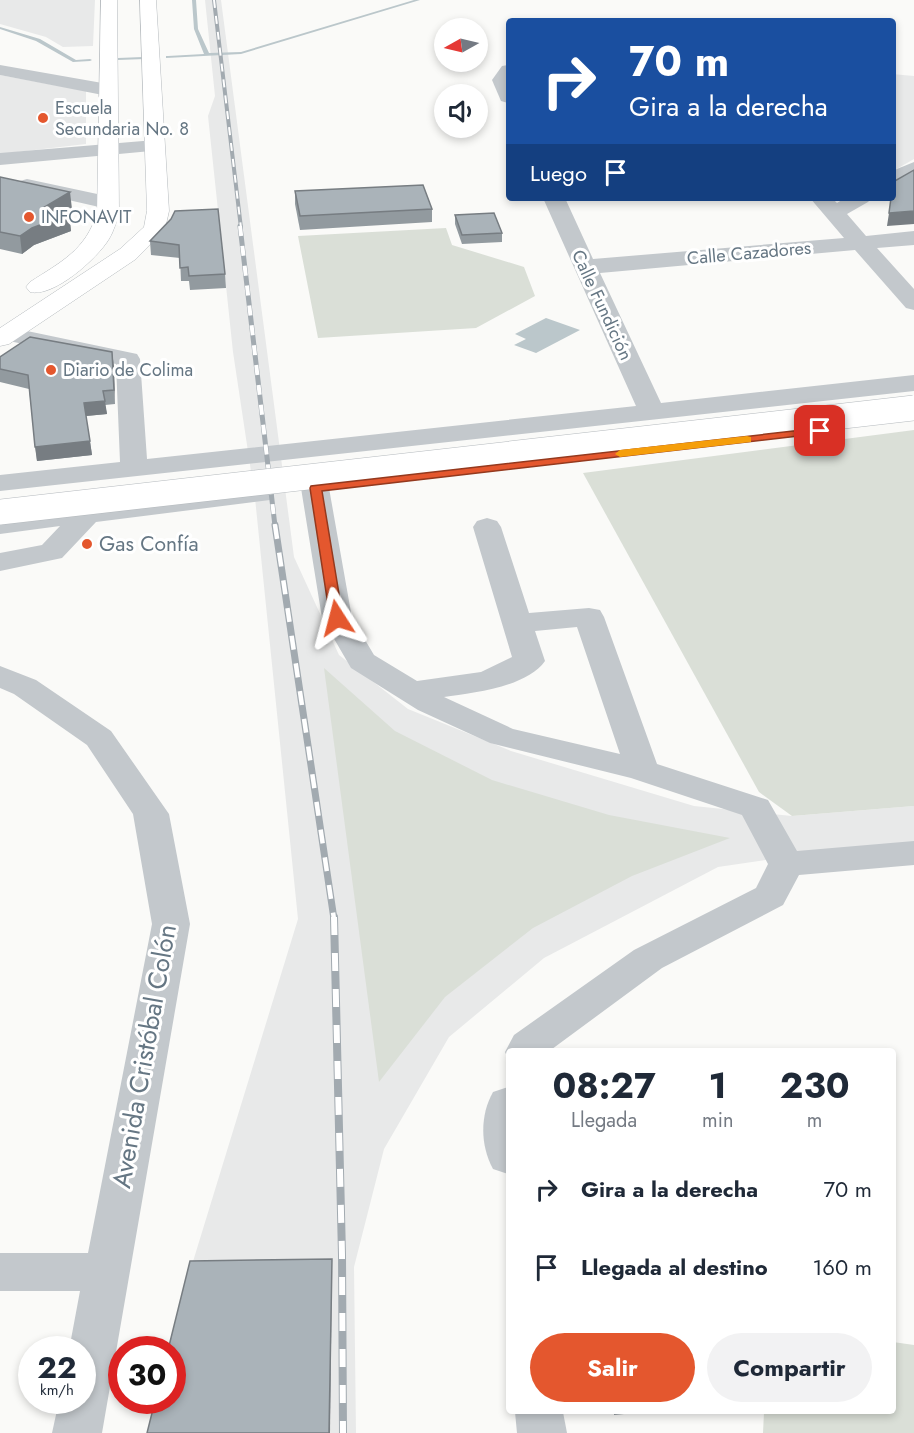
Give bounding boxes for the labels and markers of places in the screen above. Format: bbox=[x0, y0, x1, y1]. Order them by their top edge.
place label: Escuela Secundaria No. 8 bbox=[55, 95, 189, 142]
marker: Escuela Secundaria No. 8 bbox=[36, 111, 50, 125]
place label: INFONAVIT bbox=[41, 204, 132, 230]
marker: INFONAVIT bbox=[22, 210, 36, 224]
place label: Diario de Colima bbox=[63, 357, 193, 383]
marker: Diario de Colima bbox=[44, 363, 58, 377]
pin bbox=[794, 405, 845, 456]
place label: Gas Confía bbox=[99, 529, 199, 559]
marker: Gas Confía bbox=[80, 537, 94, 551]

